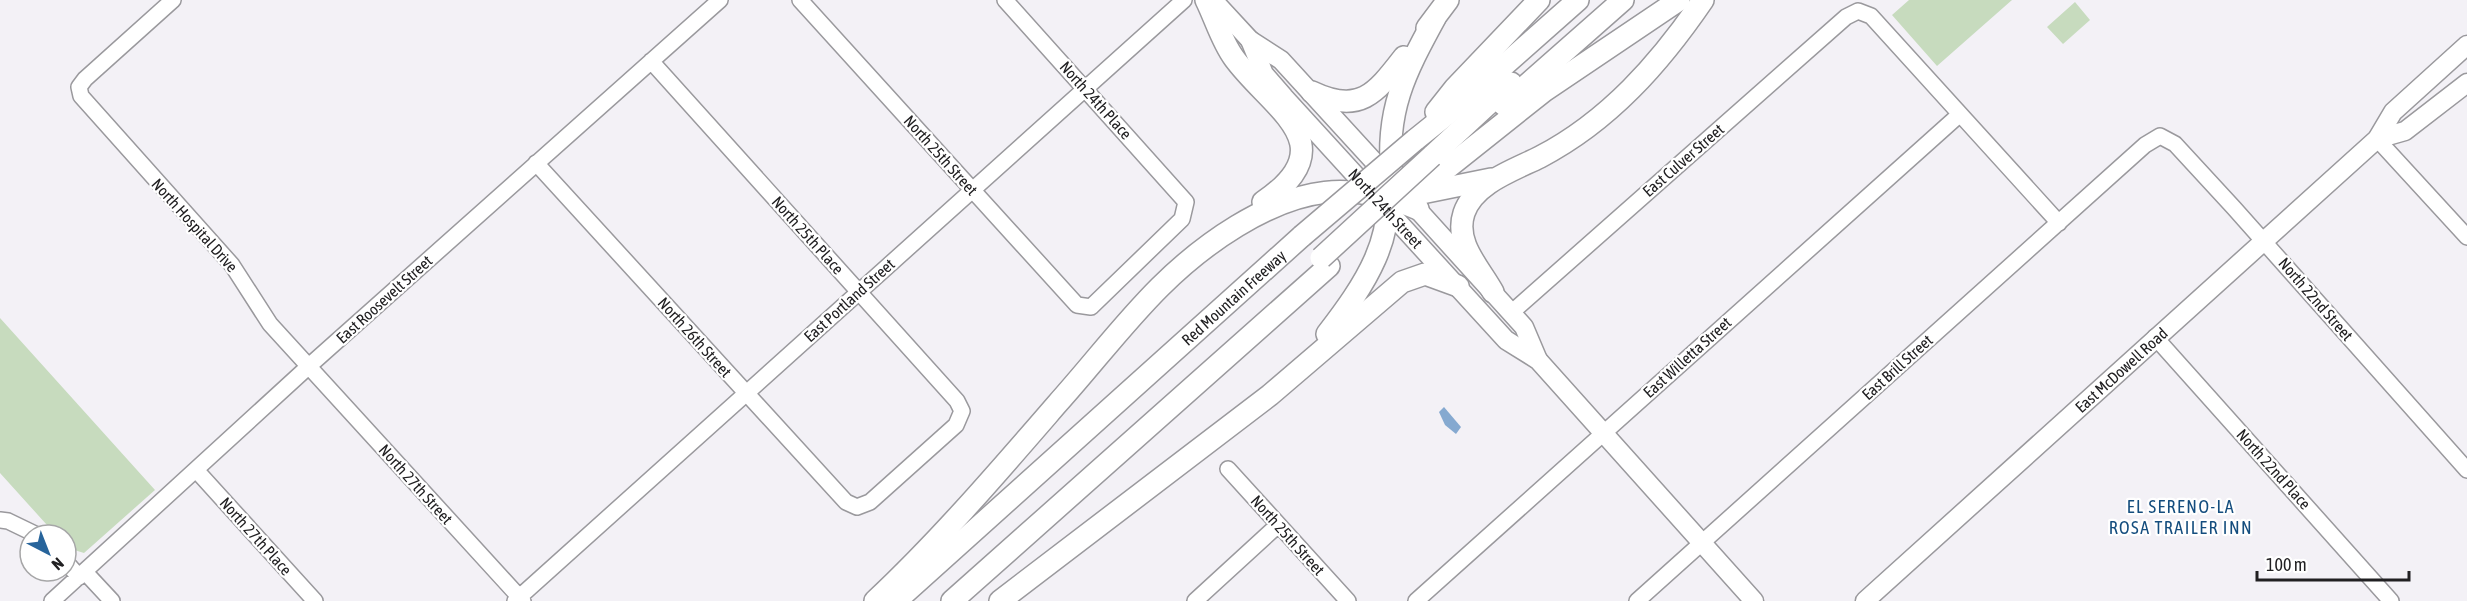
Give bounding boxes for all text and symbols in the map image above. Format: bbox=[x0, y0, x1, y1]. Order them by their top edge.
street label: North 24th Place bbox=[1056, 57, 1136, 143]
street label: North 25th Street bbox=[901, 112, 982, 199]
street label: East Culver Street bbox=[1639, 120, 1727, 200]
street label: North 24th Street bbox=[1345, 165, 1427, 252]
street label: North Hospital Drive bbox=[148, 175, 242, 276]
street label: North 25th Place bbox=[768, 192, 848, 278]
street label: Red Mountain Freeway bbox=[1178, 246, 1290, 349]
street label: East Roosevelt Street bbox=[333, 251, 436, 347]
street label: East Portland Street bbox=[800, 254, 898, 345]
street label: North 22nd Street bbox=[2275, 254, 2357, 344]
street label: North 26th Street bbox=[655, 294, 736, 381]
street label: East Willetta Street bbox=[1640, 313, 1735, 401]
street label: East McDowell Road bbox=[2071, 324, 2171, 416]
street label: East Brill Street bbox=[1858, 330, 1936, 403]
street label: North 22nd Place bbox=[2233, 425, 2315, 513]
street label: North 27th Street bbox=[376, 441, 457, 528]
street label: North 25th Street bbox=[1248, 492, 1329, 579]
street label: North 27th Place bbox=[216, 493, 296, 579]
district label: EL SERENO-LA ROSA TRAILER INN bbox=[2109, 496, 2253, 538]
north arrow bbox=[18, 523, 78, 583]
scale bar bbox=[2257, 544, 2408, 582]
text: N bbox=[49, 554, 68, 574]
text: 100 m bbox=[2266, 554, 2307, 575]

